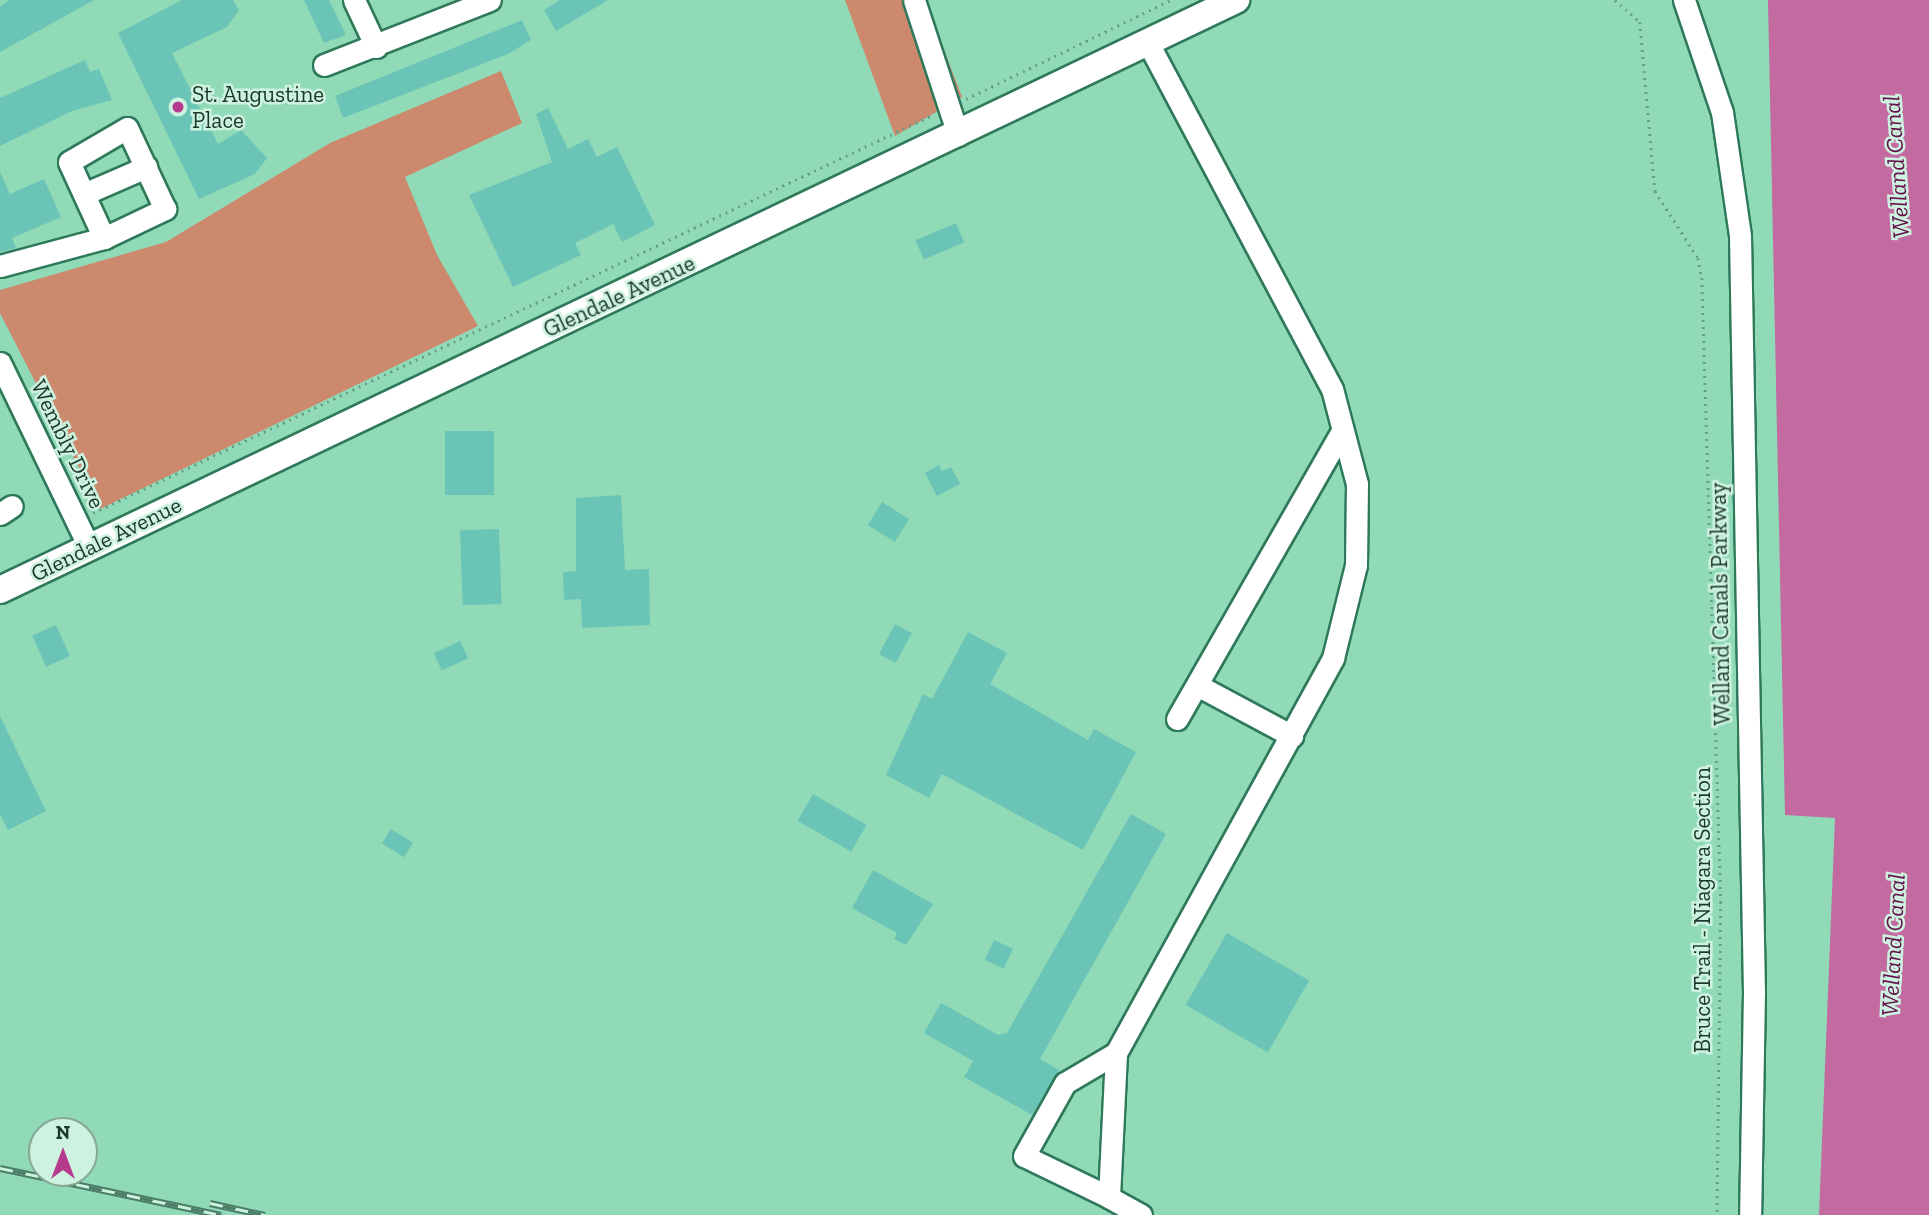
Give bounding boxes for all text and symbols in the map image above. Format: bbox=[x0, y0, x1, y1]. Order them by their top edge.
place label: St. Augustine Place bbox=[192, 80, 325, 134]
water label: Welland Canal bbox=[1877, 95, 1915, 239]
marker: St. Augustine Place bbox=[170, 99, 186, 115]
street label: Glendale Avenue bbox=[539, 249, 699, 343]
street label: Wembly Drive bbox=[25, 375, 111, 513]
street label: Welland Canals Parkway bbox=[1704, 482, 1736, 726]
street label: Glendale Avenue bbox=[26, 490, 186, 588]
street label: Bruce Trail - Niagara Section bbox=[1688, 767, 1716, 1053]
water label: Welland Canal bbox=[1875, 873, 1911, 1017]
north arrow bbox=[28, 1117, 98, 1187]
text: N bbox=[56, 1121, 70, 1144]

